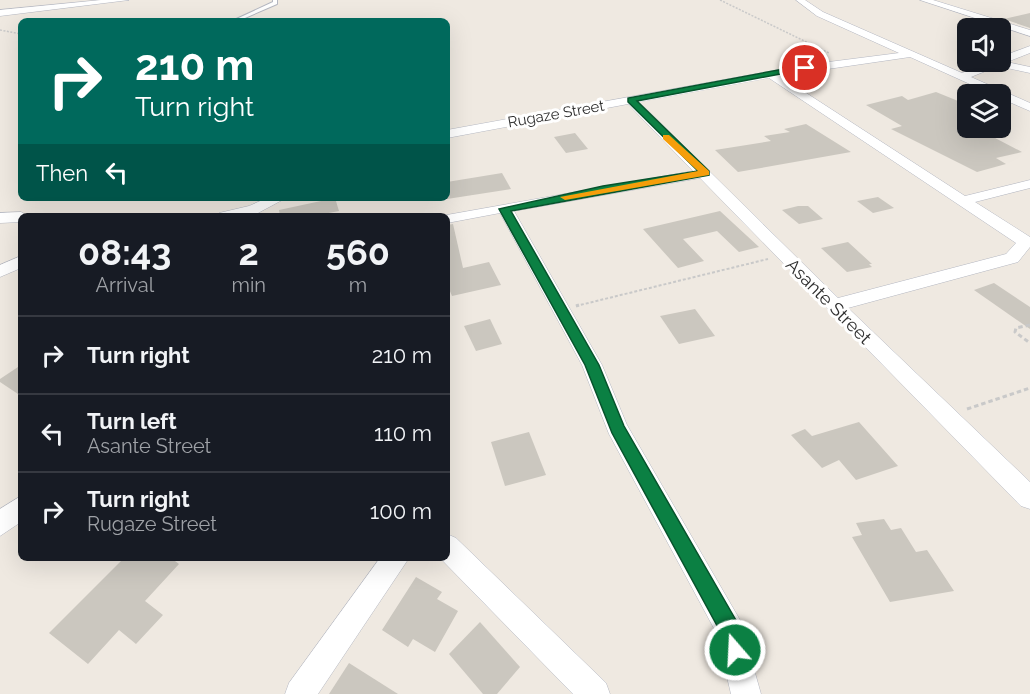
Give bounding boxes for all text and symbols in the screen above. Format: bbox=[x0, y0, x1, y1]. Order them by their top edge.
map controls bbox=[957, 18, 1011, 138]
button: sound bbox=[957, 18, 1011, 72]
text: 210 m bbox=[135, 41, 254, 90]
icon: right bbox=[36, 42, 114, 120]
pin bbox=[779, 42, 830, 93]
icon: arrive bbox=[788, 51, 821, 84]
button: layers bbox=[957, 84, 1011, 138]
text: Turn right bbox=[135, 91, 254, 122]
street label: Rugaze Street bbox=[506, 97, 606, 131]
icon: left bbox=[100, 156, 133, 189]
text: Then bbox=[36, 160, 88, 186]
text: 08:43 bbox=[78, 231, 171, 273]
text: 2 bbox=[239, 231, 259, 273]
text: 560 bbox=[326, 231, 390, 273]
street label: Asante Street bbox=[782, 254, 876, 348]
text: Arrival bbox=[95, 273, 154, 297]
text: min bbox=[232, 273, 266, 297]
text: m bbox=[349, 273, 367, 297]
icon: right bbox=[36, 339, 69, 372]
text: Turn right bbox=[87, 342, 190, 368]
text: 210 m bbox=[372, 342, 432, 368]
text: Turn left bbox=[87, 408, 177, 434]
icon: left bbox=[36, 417, 69, 450]
text: 110 m bbox=[374, 420, 432, 446]
text: Asante Street bbox=[87, 434, 211, 458]
text: Turn right bbox=[87, 486, 190, 512]
icon: right bbox=[36, 495, 69, 528]
text: 100 m bbox=[370, 498, 432, 524]
text: Rugaze Street bbox=[87, 512, 217, 536]
position arrow bbox=[703, 618, 767, 682]

